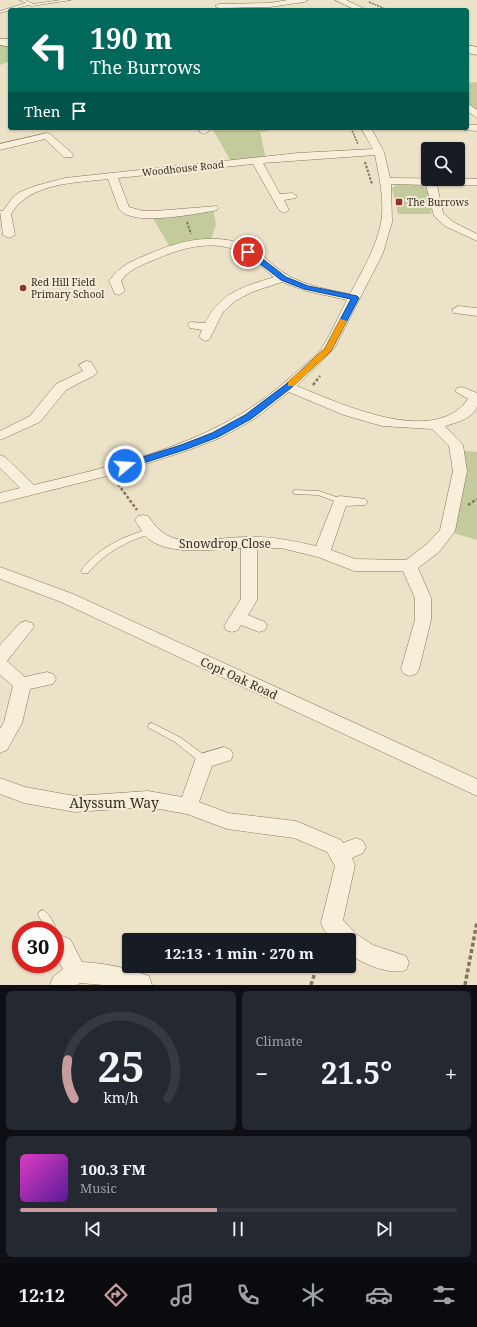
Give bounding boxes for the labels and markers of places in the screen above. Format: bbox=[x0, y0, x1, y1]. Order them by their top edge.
place label: The Burrows bbox=[407, 195, 469, 209]
marker: The Burrows bbox=[394, 197, 404, 207]
pin bbox=[231, 235, 265, 269]
place label: Red Hill Field Primary School bbox=[31, 275, 104, 301]
marker: Red Hill Field Primary School bbox=[18, 283, 28, 293]

